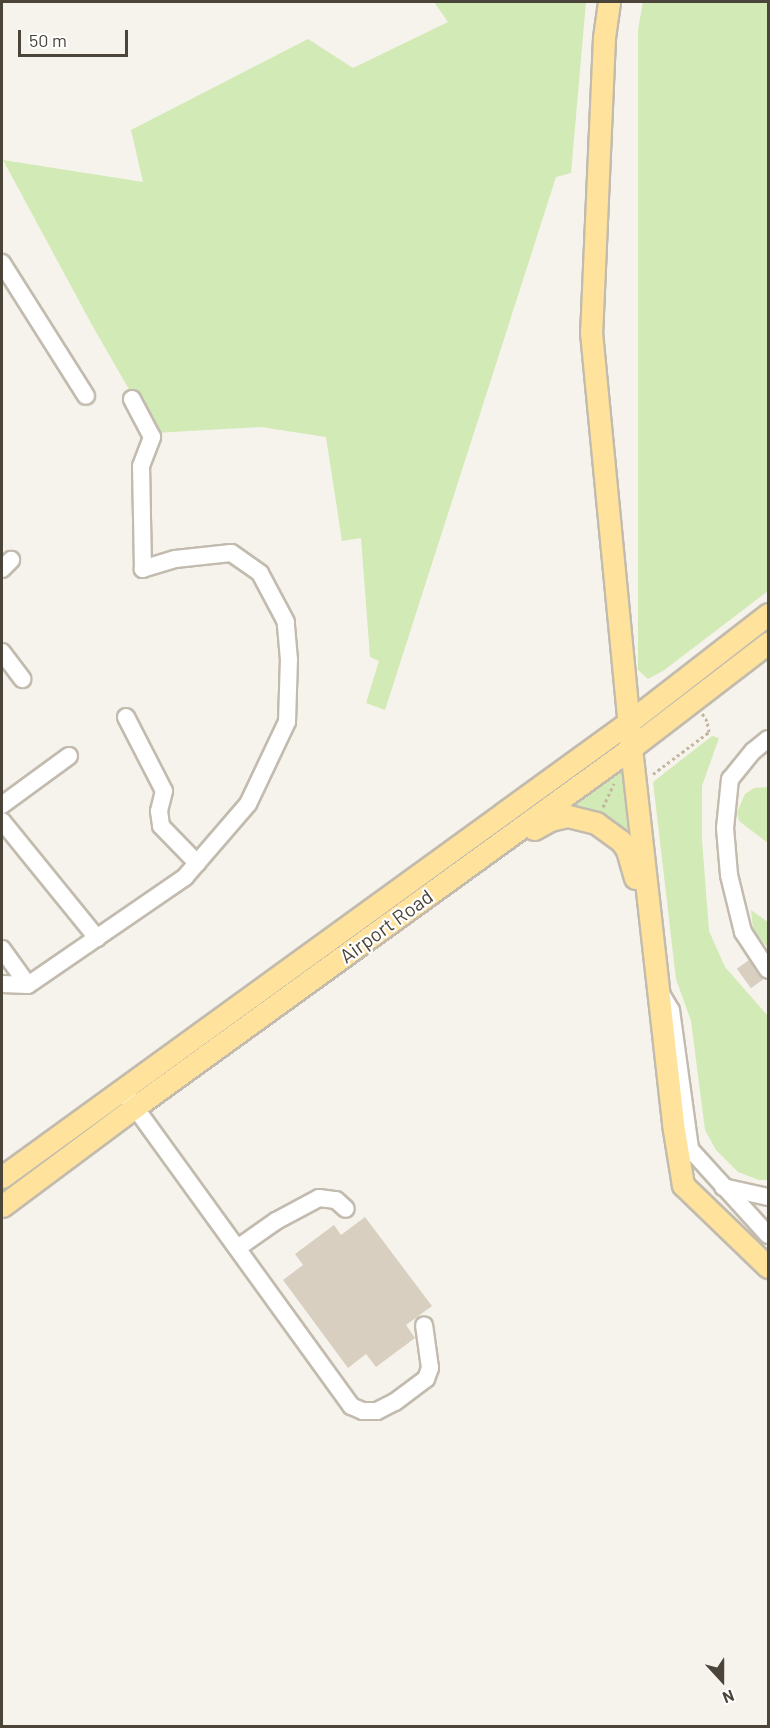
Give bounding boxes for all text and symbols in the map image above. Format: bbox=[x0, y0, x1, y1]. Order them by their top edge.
scale bar bbox=[21, 18, 130, 56]
text: 50 m bbox=[29, 29, 67, 51]
street label: Airport Road bbox=[335, 884, 437, 968]
north arrow bbox=[692, 1650, 752, 1710]
text: N bbox=[720, 1686, 737, 1708]

